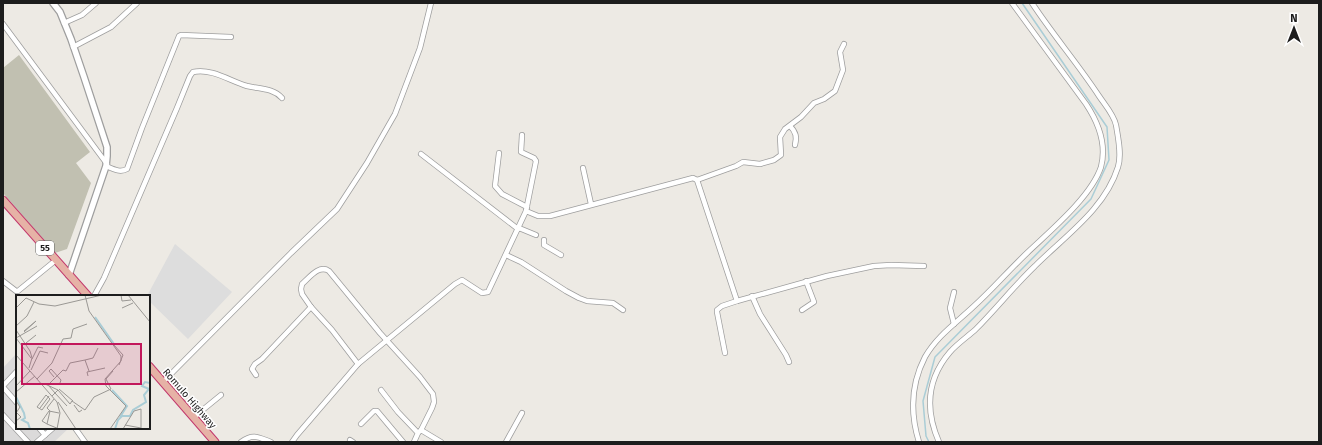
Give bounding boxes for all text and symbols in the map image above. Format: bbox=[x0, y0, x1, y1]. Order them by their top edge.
north arrow bbox=[1274, 8, 1314, 48]
text: N bbox=[1290, 12, 1298, 25]
road number: 55 bbox=[36, 241, 54, 255]
inset map bbox=[16, 295, 150, 429]
street label: Romulo Highway bbox=[160, 366, 219, 431]

